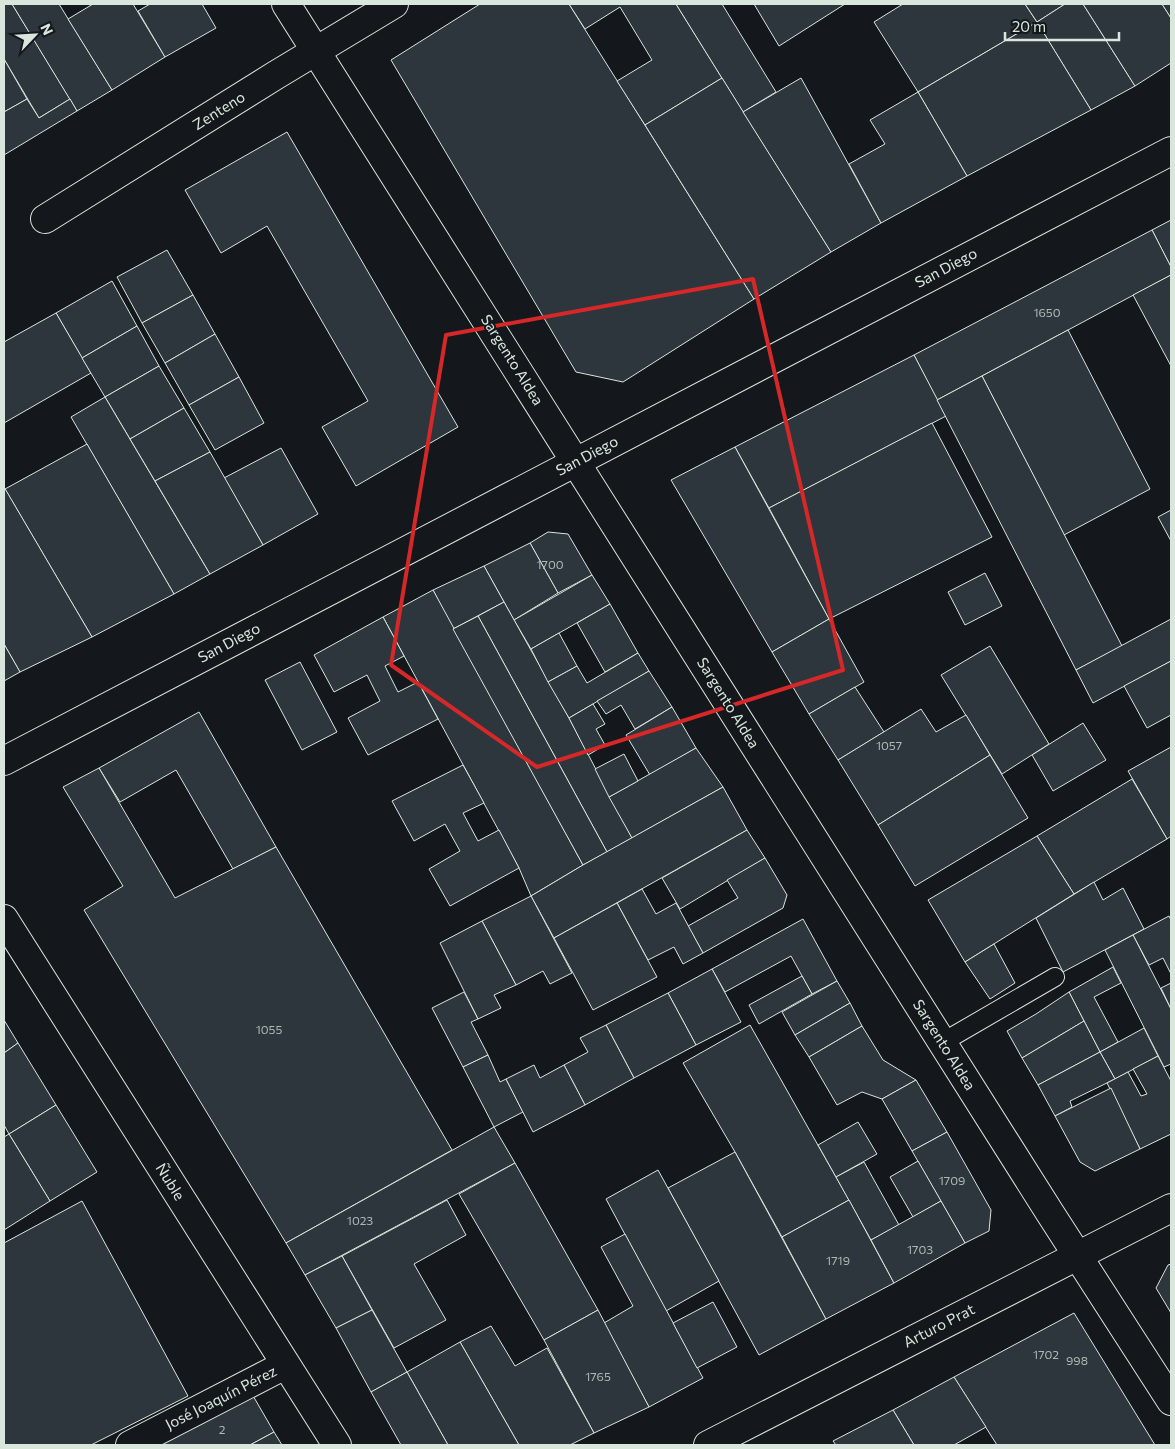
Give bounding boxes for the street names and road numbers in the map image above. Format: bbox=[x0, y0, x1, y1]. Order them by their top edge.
street label: Zenteno bbox=[189, 87, 248, 133]
street label: San Diego bbox=[911, 243, 980, 291]
street label: Sargento Aldea bbox=[478, 311, 548, 408]
street label: San Diego bbox=[552, 431, 621, 479]
street label: San Diego bbox=[194, 618, 263, 666]
street label: Sargento Aldea bbox=[694, 654, 764, 751]
street label: Sargento Aldea bbox=[910, 996, 980, 1093]
street label: Ñuble bbox=[153, 1160, 189, 1203]
street label: Arturo Prat bbox=[900, 1299, 977, 1351]
street label: José Joaquín Pérez bbox=[162, 1361, 279, 1433]

